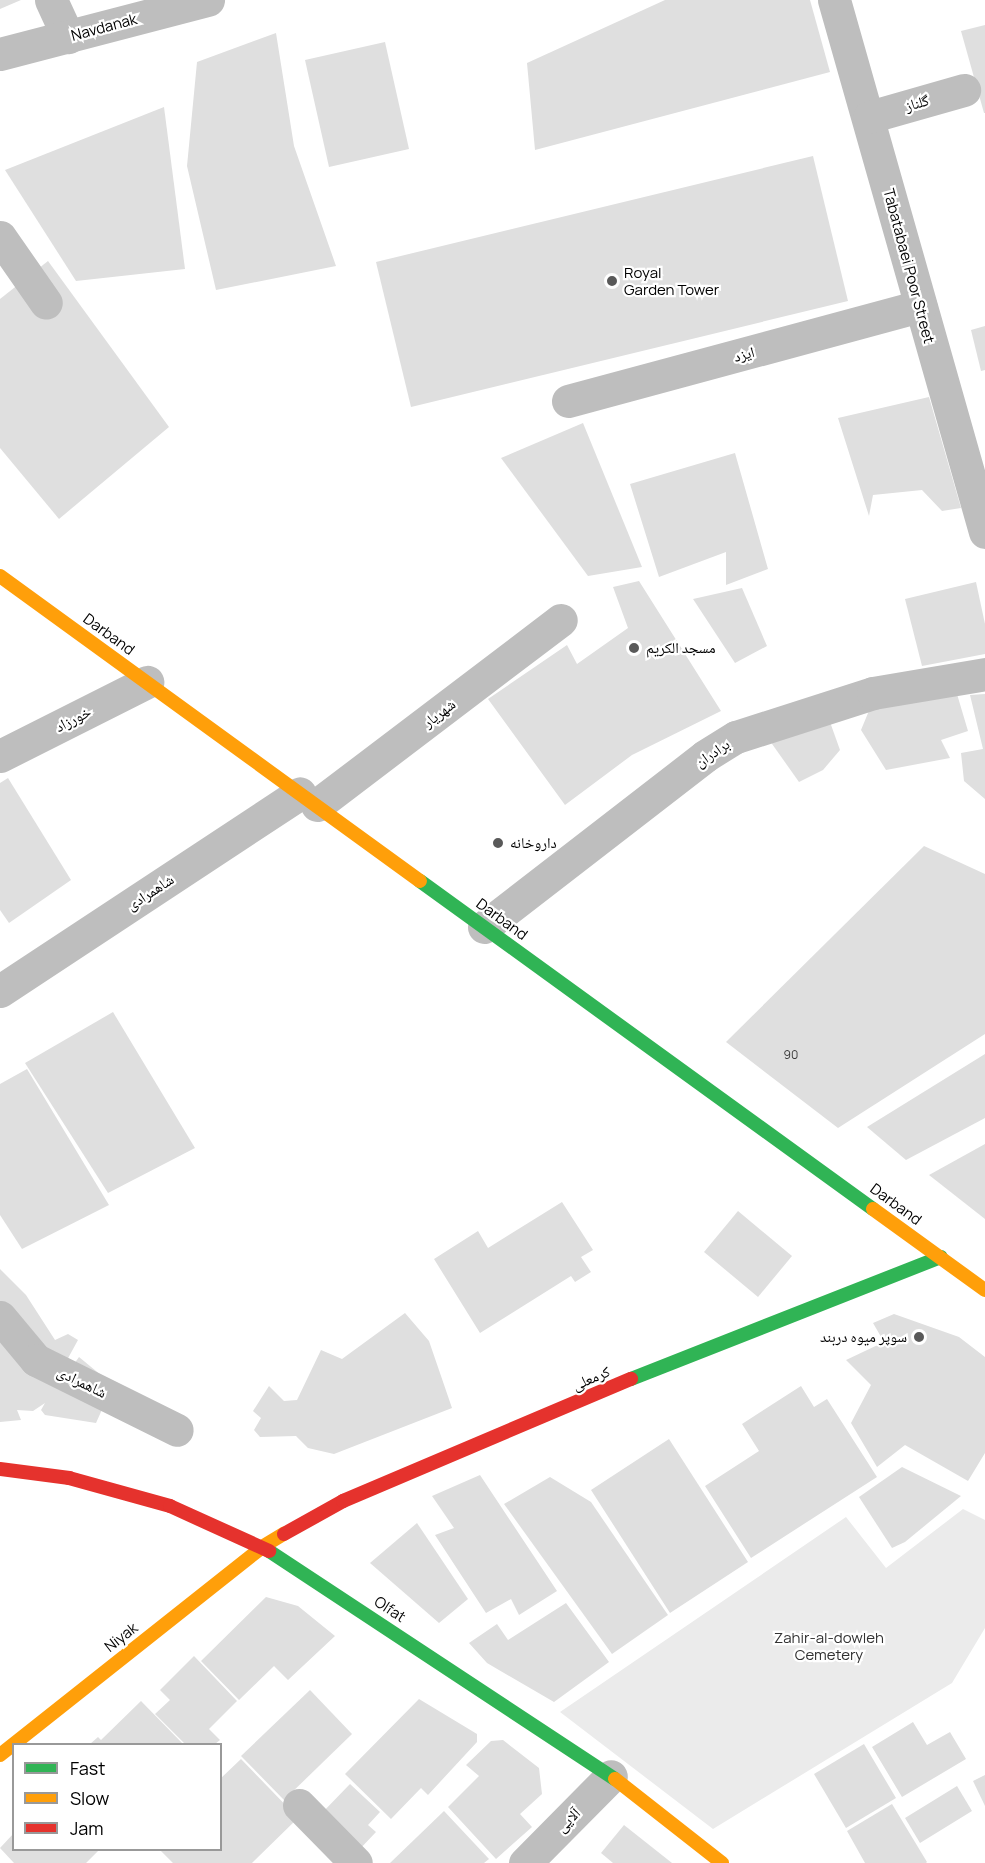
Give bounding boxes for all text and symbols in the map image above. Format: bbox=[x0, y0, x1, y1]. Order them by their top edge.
street label: Navdanak bbox=[69, 10, 139, 44]
street label: گلناز bbox=[903, 91, 931, 115]
street label: Tabatabaei Poor Street bbox=[880, 187, 938, 345]
place label: Royal Garden Tower bbox=[624, 263, 719, 298]
marker: Royal Garden Tower bbox=[605, 274, 619, 288]
street label: ایزد bbox=[732, 343, 756, 365]
street label: Darband bbox=[80, 609, 138, 659]
place label: مسجد الکریم bbox=[646, 639, 716, 657]
marker: مسجد الکریم bbox=[627, 641, 641, 655]
street label: شهریار bbox=[419, 695, 459, 731]
street label: خورزاد bbox=[52, 702, 94, 736]
street label: برادران bbox=[691, 735, 733, 771]
place label: داروخانه bbox=[510, 834, 557, 852]
marker: داروخانه bbox=[491, 836, 505, 850]
street label: شاهمرادی bbox=[123, 870, 177, 914]
street label: Darband bbox=[473, 894, 531, 944]
house number: 90 bbox=[784, 1048, 798, 1062]
street label: Darband bbox=[867, 1179, 925, 1229]
place label: سوپر میوه دربند bbox=[820, 1328, 907, 1346]
marker: سوپر میوه دربند bbox=[912, 1330, 926, 1344]
street label: شاهمرادی bbox=[54, 1362, 110, 1402]
street label: کرمعلی bbox=[569, 1362, 613, 1394]
street label: Olfat bbox=[371, 1592, 409, 1626]
street label: Niyak bbox=[101, 1618, 141, 1656]
park label: Zahir-al-dowleh Cemetery bbox=[774, 1628, 884, 1663]
legend bbox=[12, 1743, 222, 1851]
text: Fast bbox=[70, 1756, 105, 1780]
text: Slow bbox=[70, 1786, 109, 1810]
street label: آلایی bbox=[552, 1804, 584, 1836]
text: Jam bbox=[70, 1816, 104, 1840]

